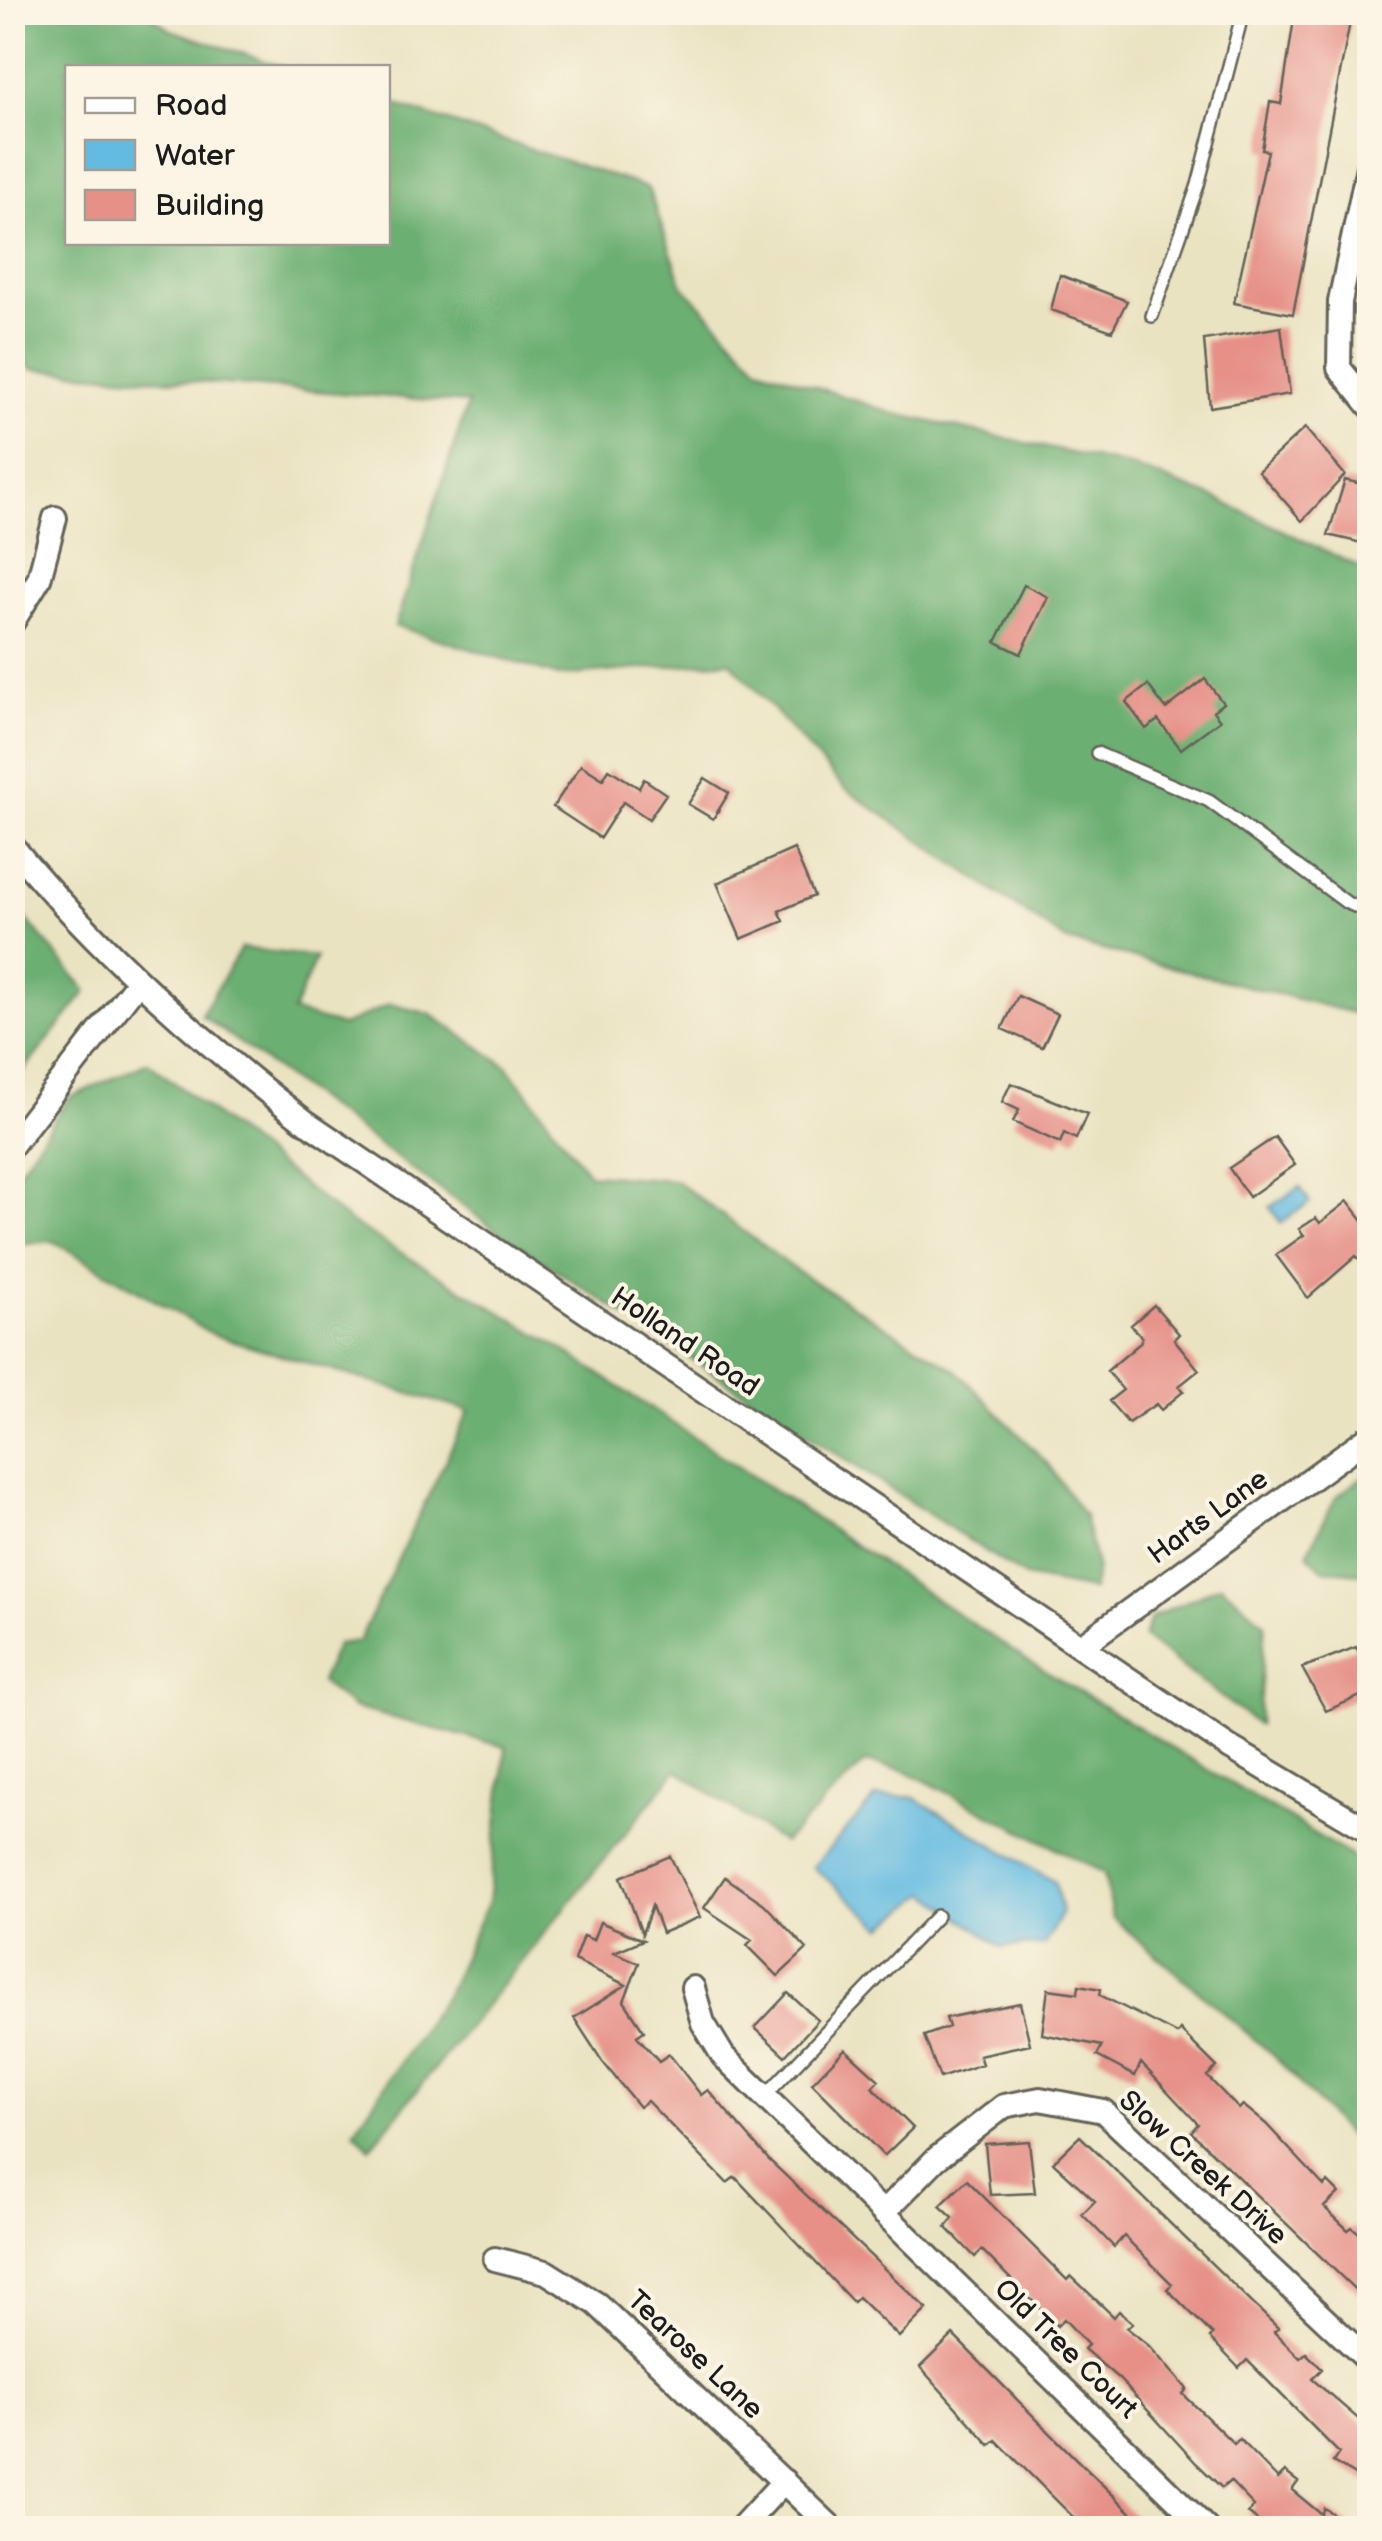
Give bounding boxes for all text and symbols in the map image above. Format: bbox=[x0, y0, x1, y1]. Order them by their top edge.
legend bbox=[65, 65, 390, 245]
text: Road bbox=[155, 88, 228, 124]
text: Water bbox=[155, 138, 236, 174]
text: Building bbox=[155, 188, 264, 224]
street label: Holland Road bbox=[605, 1280, 765, 1404]
street label: Harts Lane bbox=[1142, 1463, 1274, 1571]
street label: Slow Creek Drive bbox=[1112, 2084, 1294, 2252]
street label: Old Tree Court bbox=[988, 2273, 1145, 2426]
street label: Tearose Lane bbox=[620, 2284, 770, 2426]

